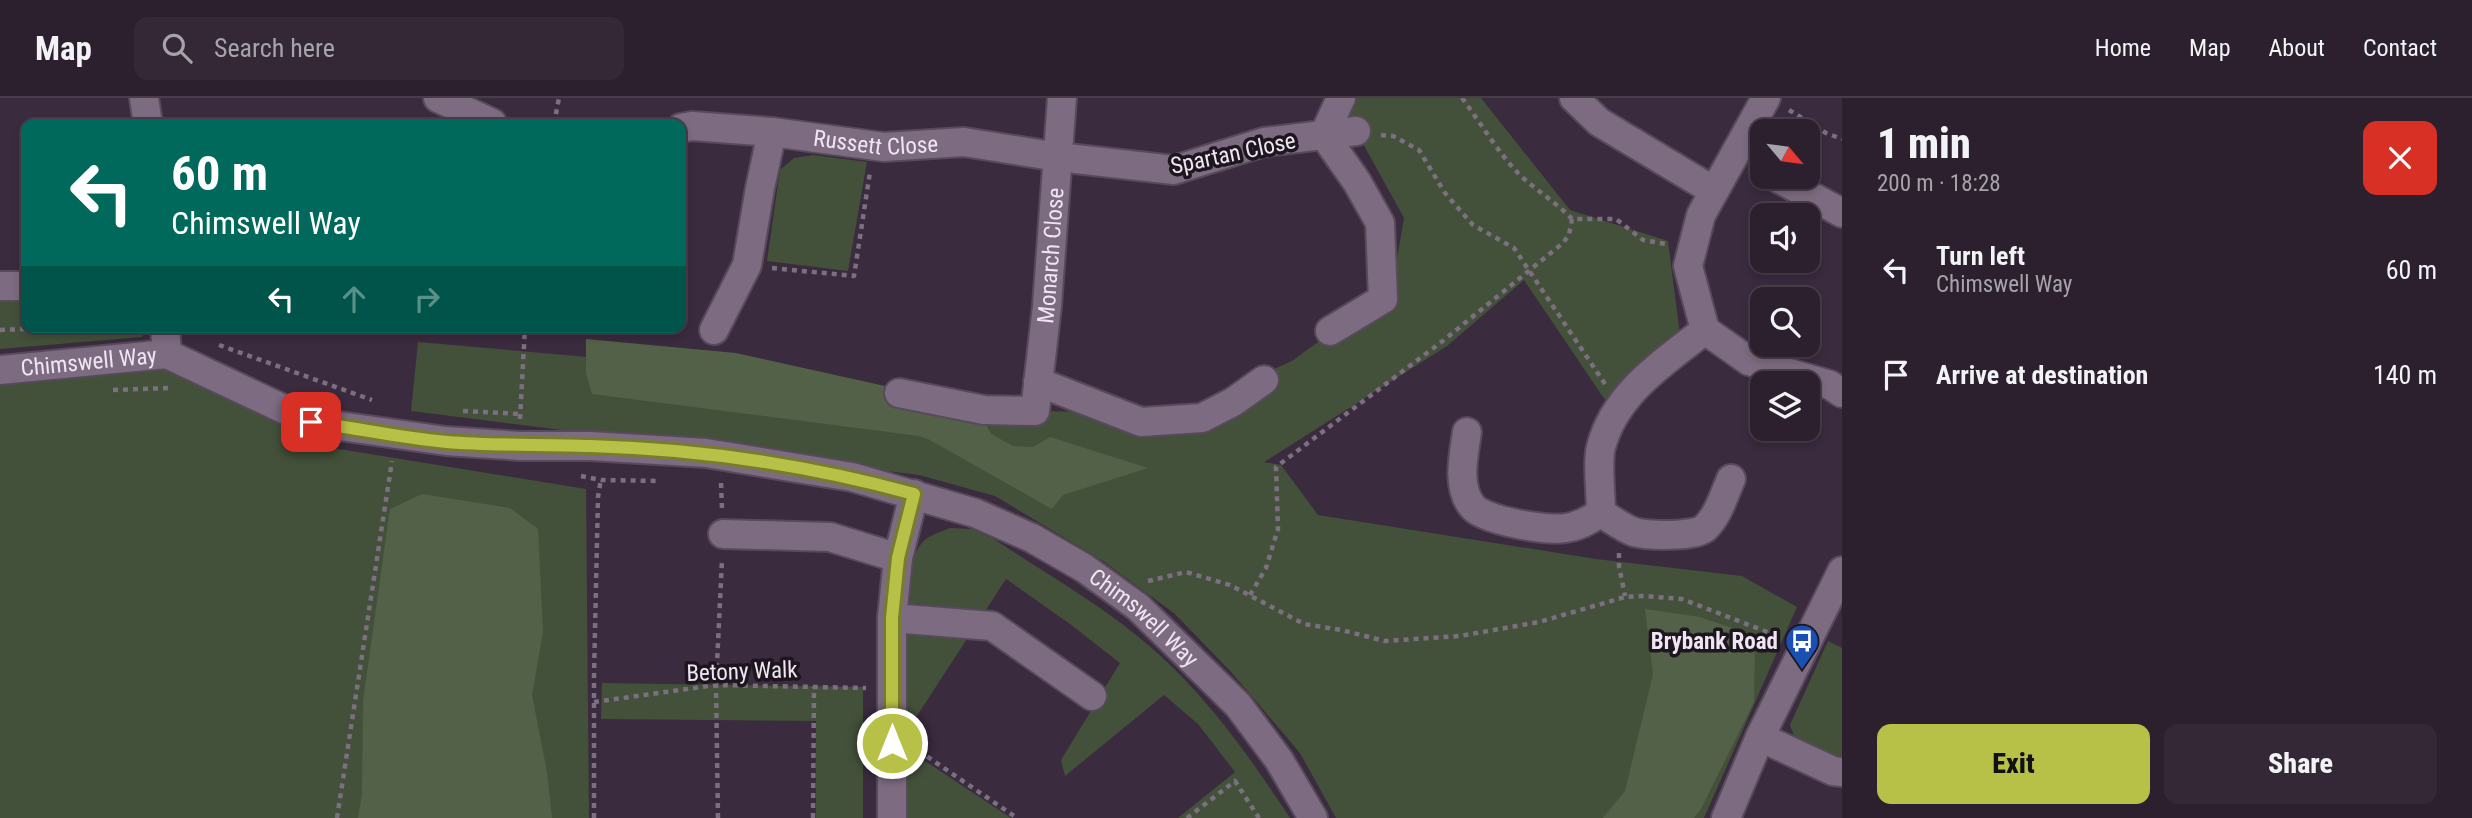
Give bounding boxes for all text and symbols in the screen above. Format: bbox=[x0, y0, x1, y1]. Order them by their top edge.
search box bbox=[134, 17, 624, 80]
text: Map bbox=[35, 29, 92, 68]
icon: search bbox=[158, 29, 196, 67]
text: Search here bbox=[214, 33, 335, 63]
text: Home bbox=[2095, 34, 2151, 62]
text: Map bbox=[2189, 34, 2231, 62]
text: About bbox=[2269, 34, 2325, 62]
text: Contact bbox=[2363, 34, 2437, 62]
north arrow bbox=[1750, 119, 1820, 189]
map controls bbox=[1750, 119, 1820, 441]
text: 1 min bbox=[1877, 119, 1971, 168]
button: close bbox=[2363, 121, 2437, 195]
street label: Russett Close bbox=[812, 125, 939, 161]
street label: Spartan Close bbox=[1168, 127, 1298, 180]
text: 60 m bbox=[171, 145, 268, 202]
icon: left bbox=[56, 147, 147, 238]
text: 200 m · 18:28 bbox=[1877, 170, 2001, 197]
street label: Monarch Close bbox=[1032, 187, 1069, 325]
button: sound bbox=[1750, 203, 1820, 273]
text: Chimswell Way bbox=[171, 204, 361, 242]
text: Turn left bbox=[1936, 241, 2025, 271]
icon: left bbox=[1877, 251, 1915, 289]
text: 60 m bbox=[2386, 255, 2437, 285]
text: Chimswell Way bbox=[1936, 271, 2072, 298]
icon: left bbox=[262, 280, 300, 318]
icon: ahead bbox=[335, 280, 373, 318]
icon: right bbox=[408, 280, 446, 318]
button: search bbox=[1750, 287, 1820, 357]
street label: Chimswell Way bbox=[19, 342, 158, 382]
icon: arrive bbox=[1877, 356, 1915, 394]
text: Arrive at destination bbox=[1936, 360, 2148, 390]
text: 140 m bbox=[2373, 360, 2437, 390]
button: layers bbox=[1750, 371, 1820, 441]
pin bbox=[281, 392, 341, 452]
icon: arrive bbox=[292, 403, 330, 441]
street label: Chimswell Way bbox=[1084, 563, 1204, 673]
bus stop icon: Brybank Road bbox=[1783, 622, 1821, 671]
place label: Brybank Road bbox=[1651, 628, 1778, 655]
street label: Betony Walk bbox=[686, 656, 799, 687]
position arrow bbox=[855, 706, 929, 780]
button: Exit bbox=[1877, 724, 2150, 804]
button: Share bbox=[2164, 724, 2437, 804]

